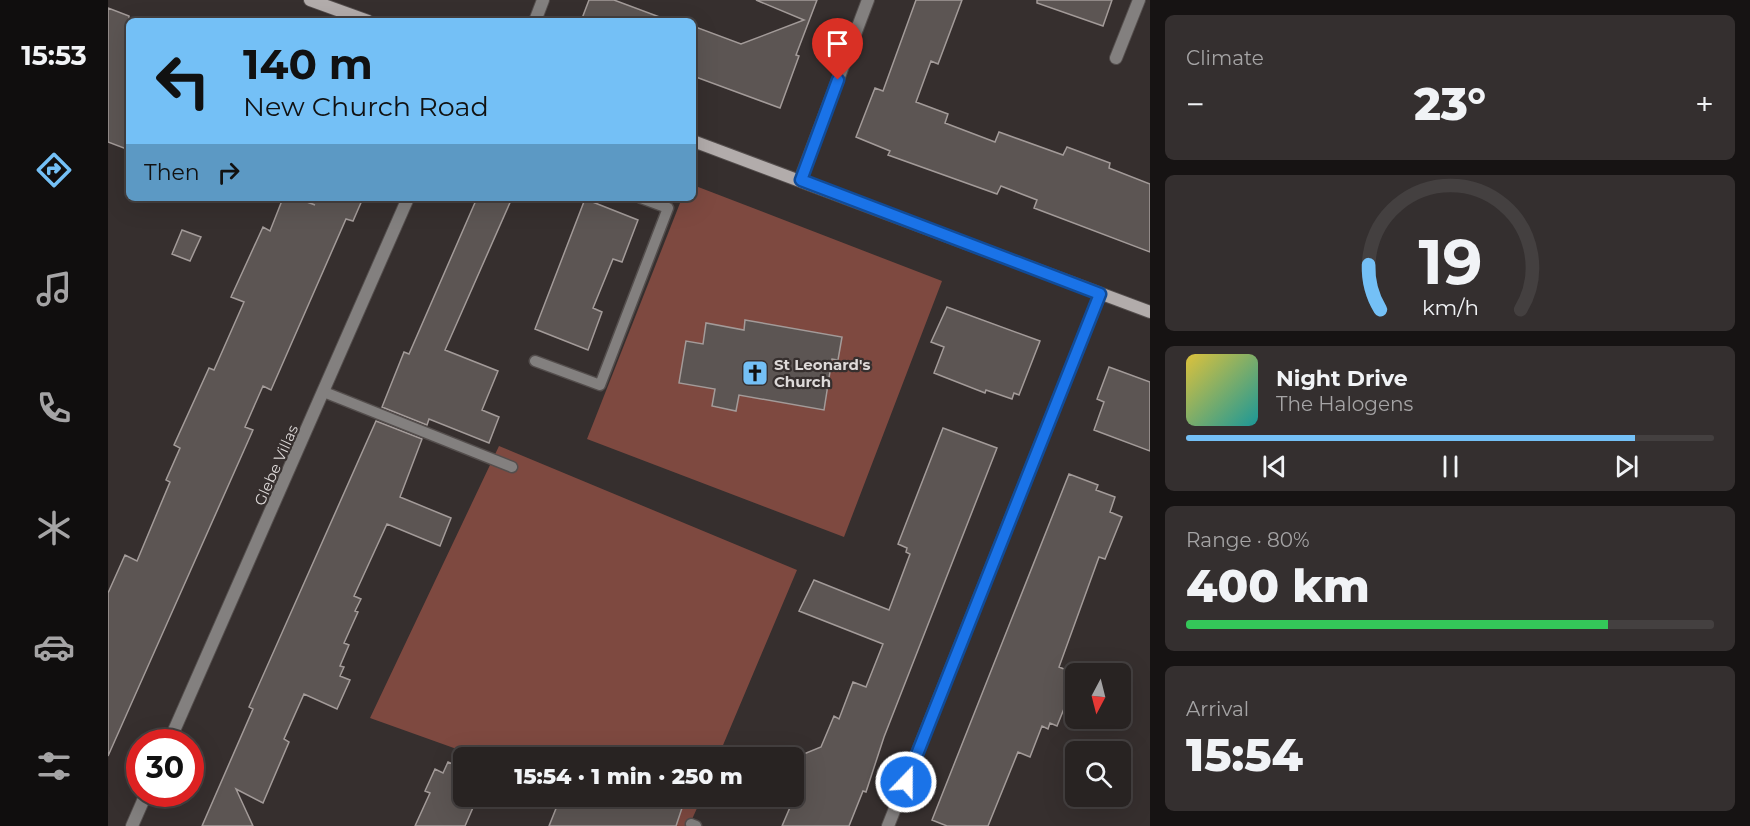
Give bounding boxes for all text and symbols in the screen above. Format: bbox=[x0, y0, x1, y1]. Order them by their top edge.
pin bbox=[812, 18, 863, 80]
icon: arrive bbox=[821, 27, 854, 60]
text: 140 m bbox=[243, 38, 373, 90]
text: 15:53 bbox=[21, 39, 87, 72]
icon: left bbox=[144, 42, 222, 120]
text: Climate bbox=[1186, 46, 1264, 70]
text: 23° bbox=[1414, 76, 1486, 131]
text: − bbox=[1186, 84, 1205, 124]
text: + bbox=[1695, 84, 1714, 124]
text: New Church Road bbox=[243, 90, 489, 123]
icon: directions bbox=[33, 149, 75, 191]
icon: right bbox=[212, 156, 245, 189]
text: Then bbox=[144, 159, 200, 186]
text: 19 bbox=[1418, 224, 1482, 300]
icon: music bbox=[33, 268, 75, 310]
text: km/h bbox=[1421, 294, 1479, 320]
place label: St Leonard's Church bbox=[774, 355, 870, 391]
church icon: St Leonard's Church bbox=[740, 358, 770, 388]
text: Night Drive bbox=[1276, 365, 1408, 392]
icon: phone bbox=[33, 387, 75, 429]
text: The Halogens bbox=[1276, 392, 1413, 416]
street label: Glebe Villas bbox=[250, 422, 302, 508]
icon: previous bbox=[1258, 450, 1291, 483]
icon: pause bbox=[1434, 450, 1467, 483]
icon: next bbox=[1610, 450, 1643, 483]
icon: climate bbox=[33, 507, 75, 549]
text: Range · 80% bbox=[1186, 528, 1310, 552]
text: 400 km bbox=[1186, 558, 1370, 613]
icon: car bbox=[33, 626, 75, 668]
north arrow bbox=[1065, 663, 1131, 729]
map controls bbox=[1065, 663, 1131, 807]
text: Arrival bbox=[1186, 697, 1249, 721]
text: 15:54 bbox=[1186, 727, 1303, 782]
speed limit sign: 30 bbox=[126, 729, 204, 807]
button: search bbox=[1065, 741, 1131, 807]
icon: filters bbox=[33, 745, 75, 787]
position arrow bbox=[874, 750, 938, 814]
text: 15:54 · 1 min · 250 m bbox=[514, 763, 743, 790]

